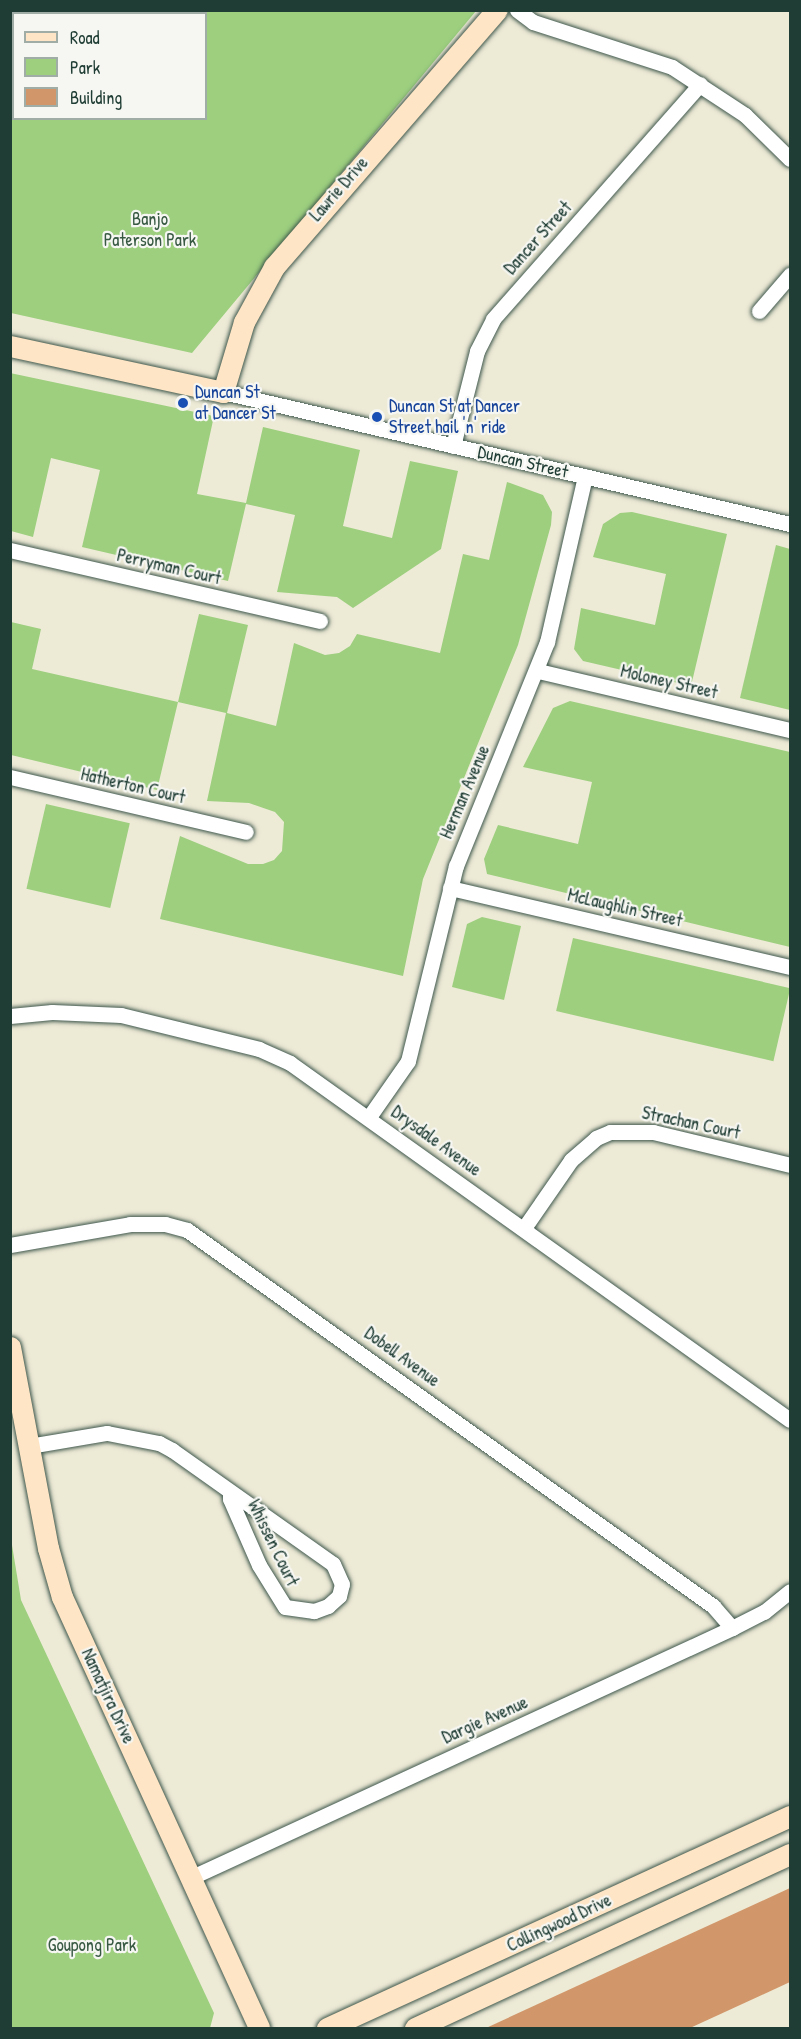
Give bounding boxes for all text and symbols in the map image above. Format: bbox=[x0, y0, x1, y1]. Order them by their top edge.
legend bbox=[12, 12, 207, 120]
text: Road bbox=[70, 25, 100, 50]
text: Park bbox=[70, 55, 100, 80]
text: Building bbox=[70, 85, 122, 110]
street label: Lawrie Drive bbox=[305, 152, 373, 226]
street label: Dancer Street bbox=[500, 197, 576, 279]
park label: Banjo Paterson Park bbox=[104, 209, 196, 252]
place label: Duncan St at Dancer St bbox=[195, 382, 276, 424]
marker: Duncan St at Dancer St bbox=[176, 396, 190, 410]
place label: Duncan St at Dancer Street hail 'n' ride bbox=[389, 396, 520, 438]
marker: Duncan St at Dancer Street hail 'n' ride bbox=[370, 410, 384, 424]
street label: Duncan Street bbox=[476, 441, 570, 483]
street label: Perryman Court bbox=[115, 545, 223, 589]
street label: Moloney Street bbox=[618, 660, 720, 704]
street label: Herman Avenue bbox=[436, 742, 494, 842]
street label: Hatherton Court bbox=[79, 763, 187, 809]
street label: McLaughlin Street bbox=[565, 884, 685, 932]
street label: Drysdale Avenue bbox=[387, 1101, 485, 1181]
street label: Strachan Court bbox=[640, 1102, 742, 1144]
street label: Dobell Avenue bbox=[360, 1322, 444, 1392]
street label: Whissen Court bbox=[243, 1496, 303, 1590]
street label: Namatjira Drive bbox=[77, 1645, 139, 1747]
street label: Dargie Avenue bbox=[439, 1692, 531, 1748]
street label: Collingwood Drive bbox=[503, 1889, 615, 1957]
park label: Goupong Park bbox=[48, 1934, 136, 1956]

